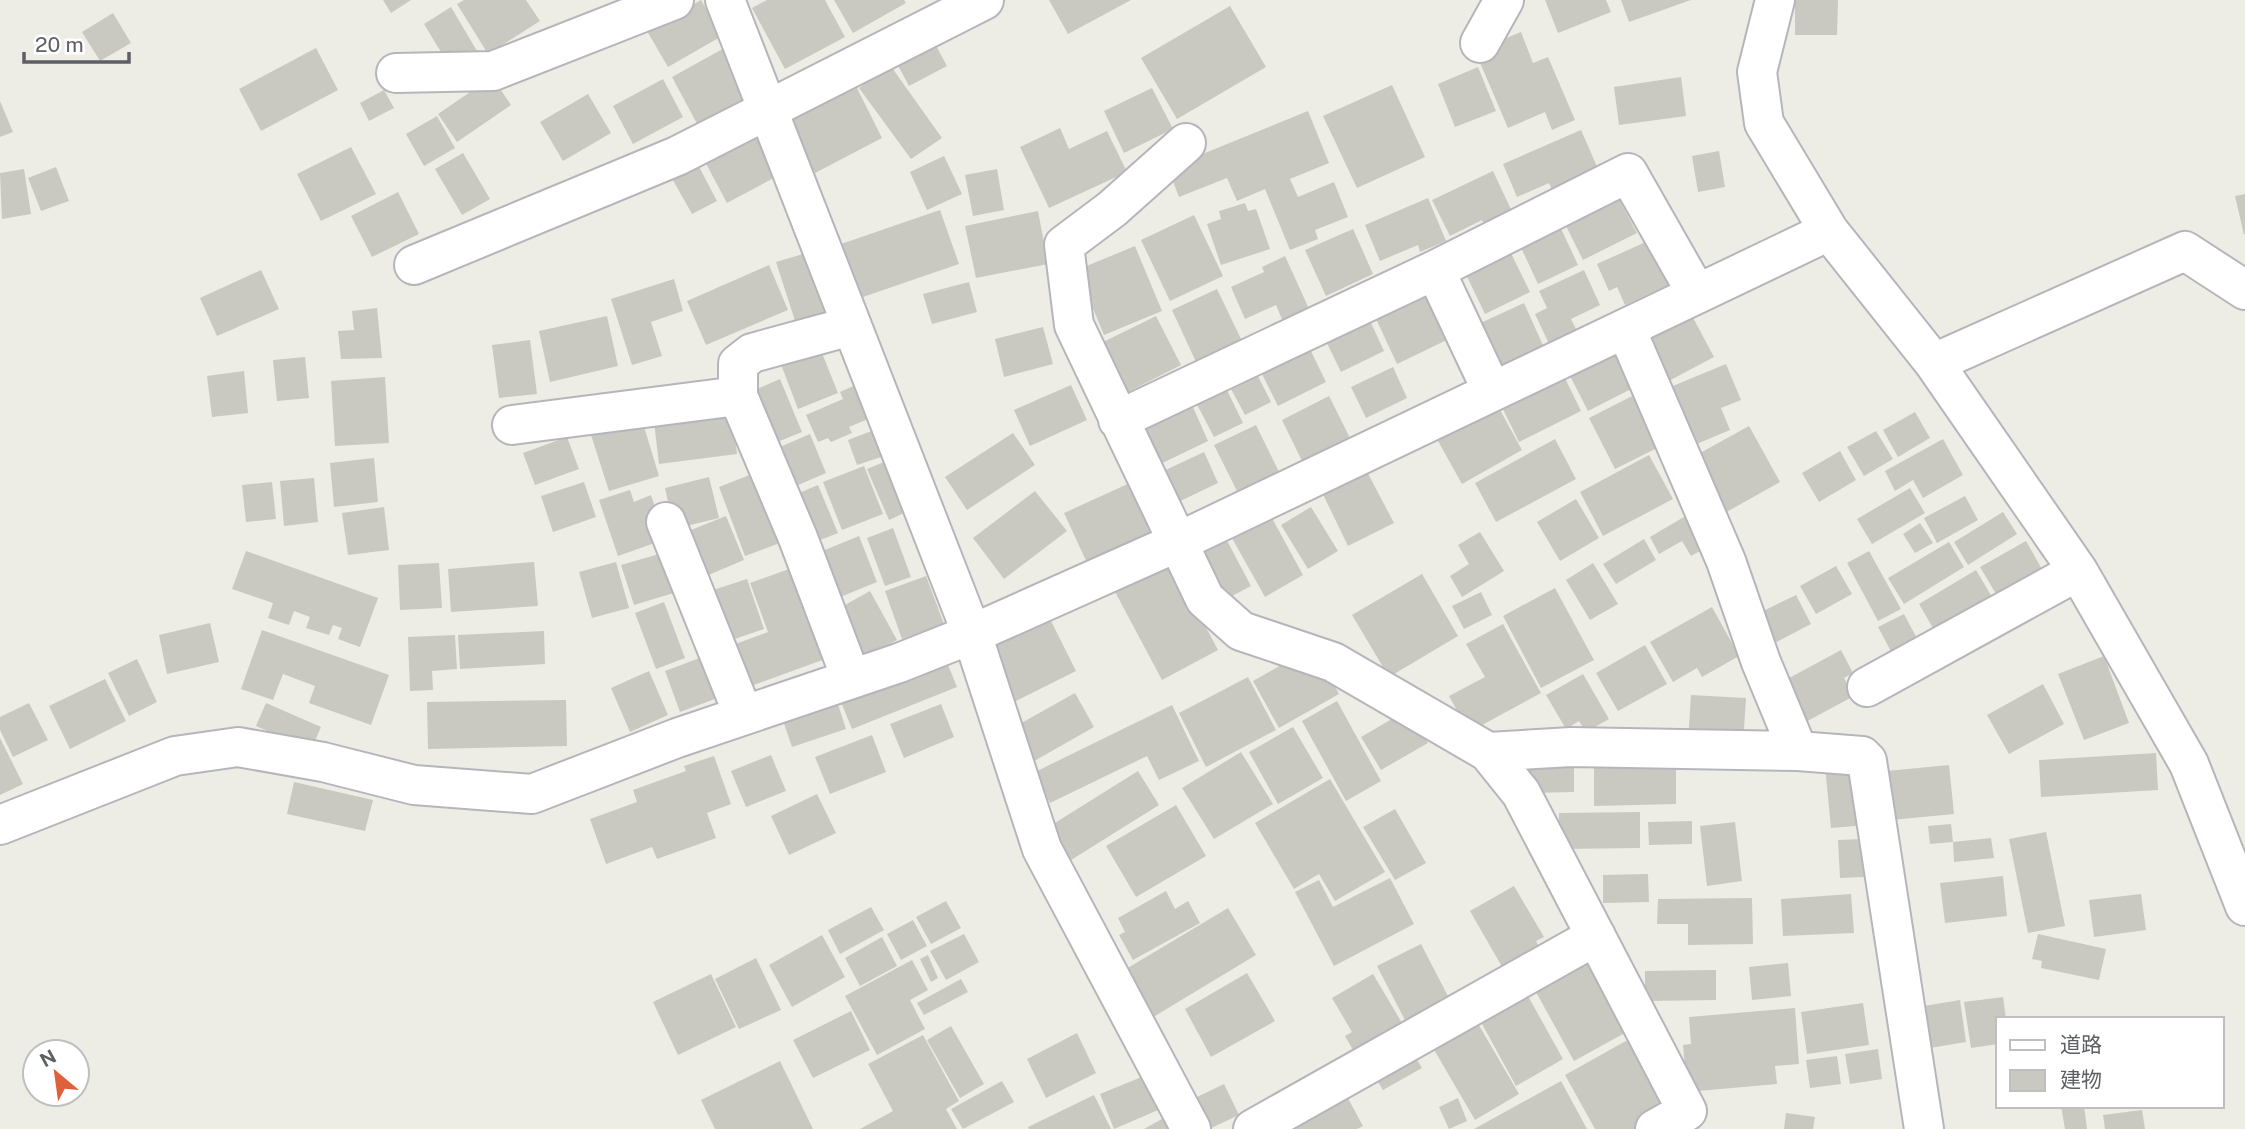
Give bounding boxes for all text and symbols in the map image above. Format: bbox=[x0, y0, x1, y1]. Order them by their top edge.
scale bar bbox=[24, 21, 130, 65]
text: 20 m bbox=[35, 32, 84, 57]
legend bbox=[1996, 1017, 2224, 1108]
text: 道路 bbox=[2060, 1032, 2102, 1057]
north arrow bbox=[21, 1038, 91, 1108]
text: N bbox=[36, 1045, 60, 1071]
text: 建物 bbox=[2060, 1067, 2102, 1092]

